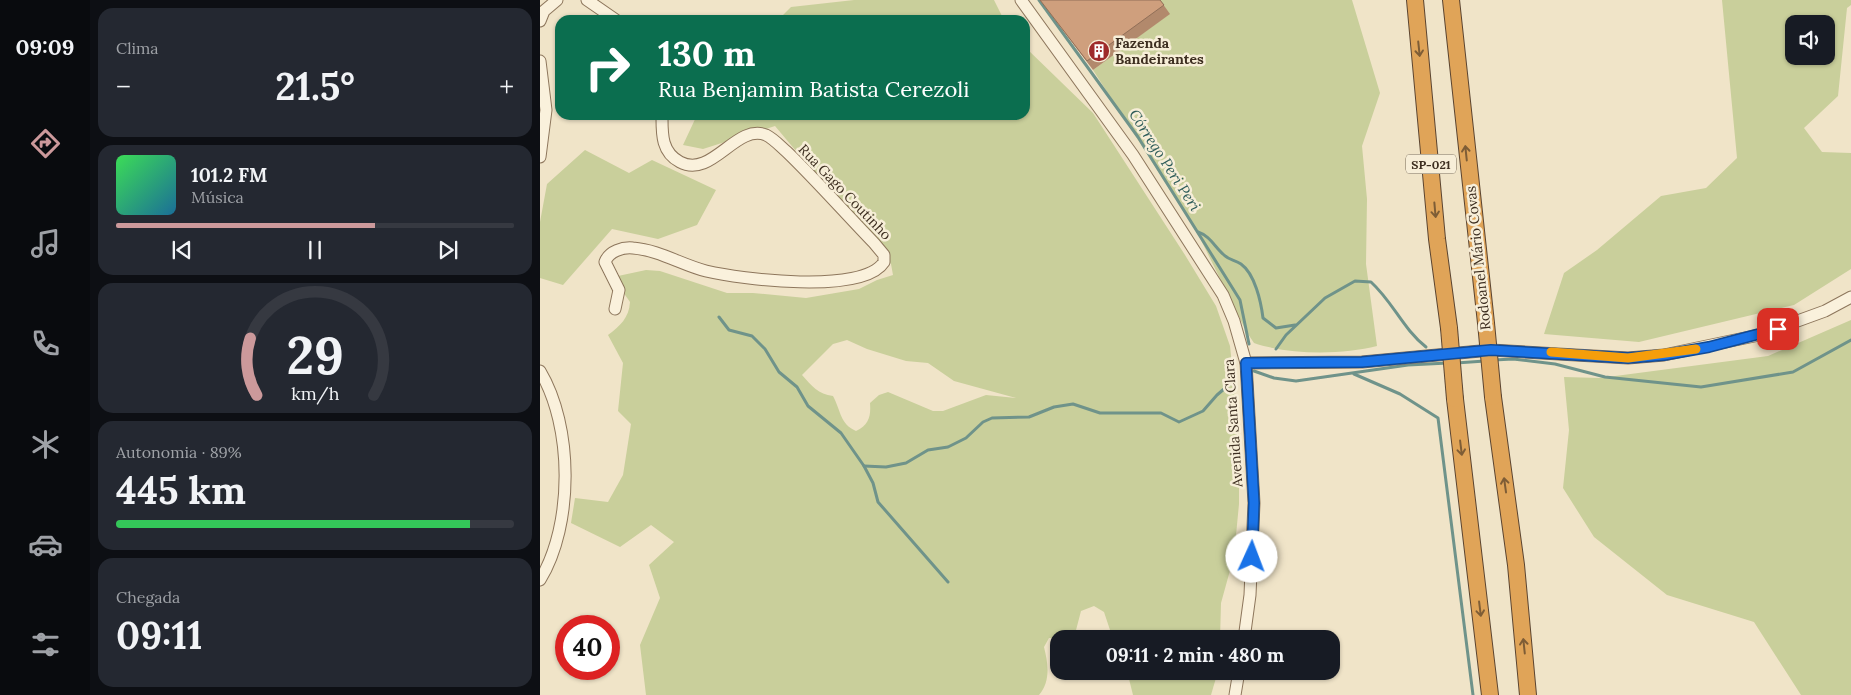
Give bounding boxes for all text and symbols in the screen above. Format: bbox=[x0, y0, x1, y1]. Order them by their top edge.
map controls bbox=[1785, 15, 1835, 65]
button: sound bbox=[1785, 15, 1835, 65]
text: 130 m bbox=[658, 31, 755, 76]
text: 09:09 bbox=[16, 33, 74, 61]
place label: Fazenda Bandeirantes bbox=[1115, 34, 1204, 68]
icon: right bbox=[575, 35, 640, 100]
text: Clima bbox=[116, 38, 159, 58]
building icon: Fazenda Bandeirantes bbox=[1087, 39, 1111, 63]
one-way arrow bbox=[1414, 40, 1424, 56]
text: 21.5° bbox=[275, 62, 355, 110]
text: − bbox=[116, 69, 131, 105]
text: + bbox=[499, 69, 514, 105]
text: Rua Benjamim Batista Cerezoli bbox=[658, 75, 969, 103]
water label: Córrego Peri Peri bbox=[1125, 106, 1205, 215]
icon: directions bbox=[28, 126, 63, 161]
street label: Rua Gago Coutinho bbox=[795, 140, 895, 244]
one-way arrow bbox=[1462, 145, 1471, 161]
road number: SP-021 bbox=[1406, 154, 1456, 173]
text: 101.2 FM bbox=[191, 163, 267, 187]
street label: Rodoanel Mário Covas bbox=[1461, 185, 1495, 331]
text: Música bbox=[191, 187, 244, 207]
one-way arrow bbox=[1430, 202, 1439, 218]
icon: music bbox=[28, 226, 63, 261]
icon: previous bbox=[168, 236, 196, 264]
icon: pause bbox=[301, 236, 329, 264]
icon: next bbox=[434, 236, 462, 264]
pin bbox=[1757, 308, 1799, 350]
icon: arrive bbox=[1764, 315, 1792, 343]
text: 29 bbox=[286, 322, 344, 388]
icon: phone bbox=[28, 326, 63, 361]
street label: Avenida Santa Clara bbox=[1220, 358, 1247, 489]
text: km/h bbox=[291, 382, 339, 405]
icon: climate bbox=[28, 427, 63, 462]
one-way arrow bbox=[1456, 440, 1466, 456]
text: Autonomia · 89% bbox=[116, 442, 242, 462]
text: 445 km bbox=[116, 466, 246, 514]
one-way arrow bbox=[1500, 477, 1510, 493]
icon: car bbox=[28, 527, 63, 562]
position arrow bbox=[1225, 530, 1277, 582]
text: Chegada bbox=[116, 587, 180, 607]
one-way arrow bbox=[1476, 601, 1486, 617]
text: 09:11 bbox=[116, 611, 202, 659]
speed limit sign: 40 bbox=[555, 615, 620, 680]
icon: filters bbox=[28, 627, 63, 662]
one-way arrow bbox=[1519, 639, 1528, 655]
text: 09:11 · 2 min · 480 m bbox=[1106, 643, 1284, 667]

